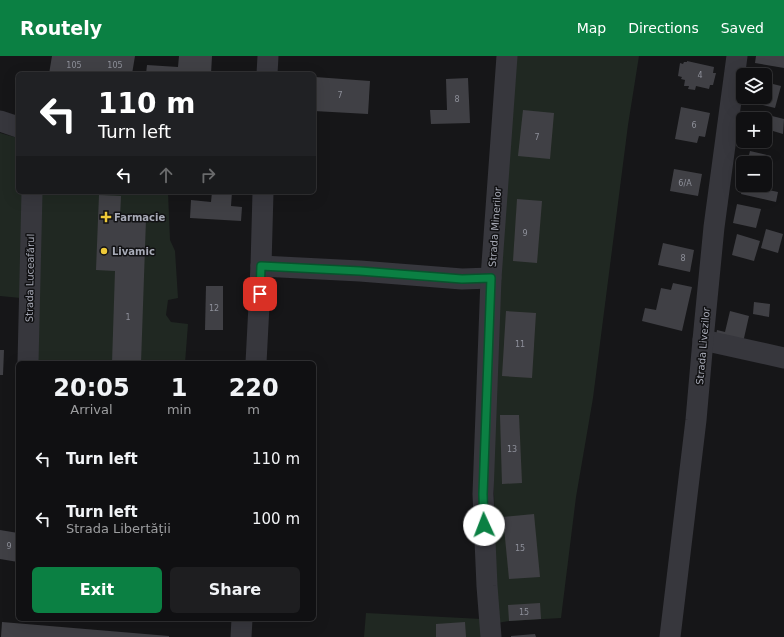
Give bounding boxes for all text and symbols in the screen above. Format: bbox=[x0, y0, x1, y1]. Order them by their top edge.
text: Routely bbox=[20, 17, 102, 39]
text: Map bbox=[577, 20, 606, 36]
text: Directions bbox=[628, 20, 699, 36]
text: Saved bbox=[721, 20, 764, 36]
house number: 105 bbox=[66, 61, 82, 70]
house number: 105 bbox=[107, 61, 123, 70]
map controls bbox=[736, 68, 772, 192]
button: layers bbox=[736, 68, 772, 104]
house number: 4 bbox=[697, 71, 703, 80]
text: 110 m bbox=[98, 87, 195, 120]
icon: left bbox=[32, 88, 84, 140]
house number: 7 bbox=[337, 91, 343, 100]
house number: 8 bbox=[454, 95, 460, 104]
button: + bbox=[736, 112, 772, 148]
text: Turn left bbox=[98, 121, 171, 142]
house number: 6 bbox=[691, 121, 697, 130]
house number: 7 bbox=[534, 133, 540, 142]
button: − bbox=[736, 156, 772, 192]
icon: left bbox=[113, 164, 135, 186]
icon: ahead bbox=[155, 164, 177, 186]
icon: right bbox=[197, 164, 219, 186]
house number: 6/A bbox=[678, 179, 692, 188]
street label: Strada Minerilor bbox=[487, 186, 503, 267]
marker: Farmacie bbox=[101, 212, 111, 222]
place label: Farmacie bbox=[114, 212, 165, 223]
house number: 9 bbox=[522, 229, 528, 238]
street label: Strada Luceafărul bbox=[24, 234, 36, 322]
marker: Livamic bbox=[99, 246, 109, 256]
place label: Livamic bbox=[112, 246, 155, 257]
house number: 8 bbox=[680, 254, 686, 263]
pin bbox=[243, 277, 277, 311]
icon: arrive bbox=[249, 283, 271, 305]
house number: 12 bbox=[209, 304, 219, 313]
street label: Strada Livezilor bbox=[694, 306, 712, 385]
house number: 1 bbox=[125, 313, 131, 322]
house number: 11 bbox=[515, 340, 525, 349]
text: 20:05 bbox=[53, 374, 130, 402]
text: 1 bbox=[171, 374, 187, 402]
text: 220 bbox=[229, 374, 279, 402]
text: Arrival bbox=[70, 402, 113, 417]
text: min bbox=[167, 402, 191, 417]
text: m bbox=[247, 402, 260, 417]
house number: 13 bbox=[507, 445, 517, 454]
icon: left bbox=[32, 448, 54, 470]
text: Turn left bbox=[66, 450, 138, 468]
text: 110 m bbox=[252, 450, 300, 468]
text: Turn left bbox=[66, 503, 138, 521]
position arrow bbox=[463, 504, 505, 546]
icon: left bbox=[32, 508, 54, 530]
text: 100 m bbox=[252, 510, 300, 528]
text: Strada Libertății bbox=[66, 521, 171, 536]
house number: 9 bbox=[6, 542, 12, 551]
house number: 15 bbox=[515, 544, 525, 553]
button: Exit bbox=[32, 567, 162, 613]
button: Share bbox=[170, 567, 300, 613]
house number: 15 bbox=[519, 608, 529, 617]

